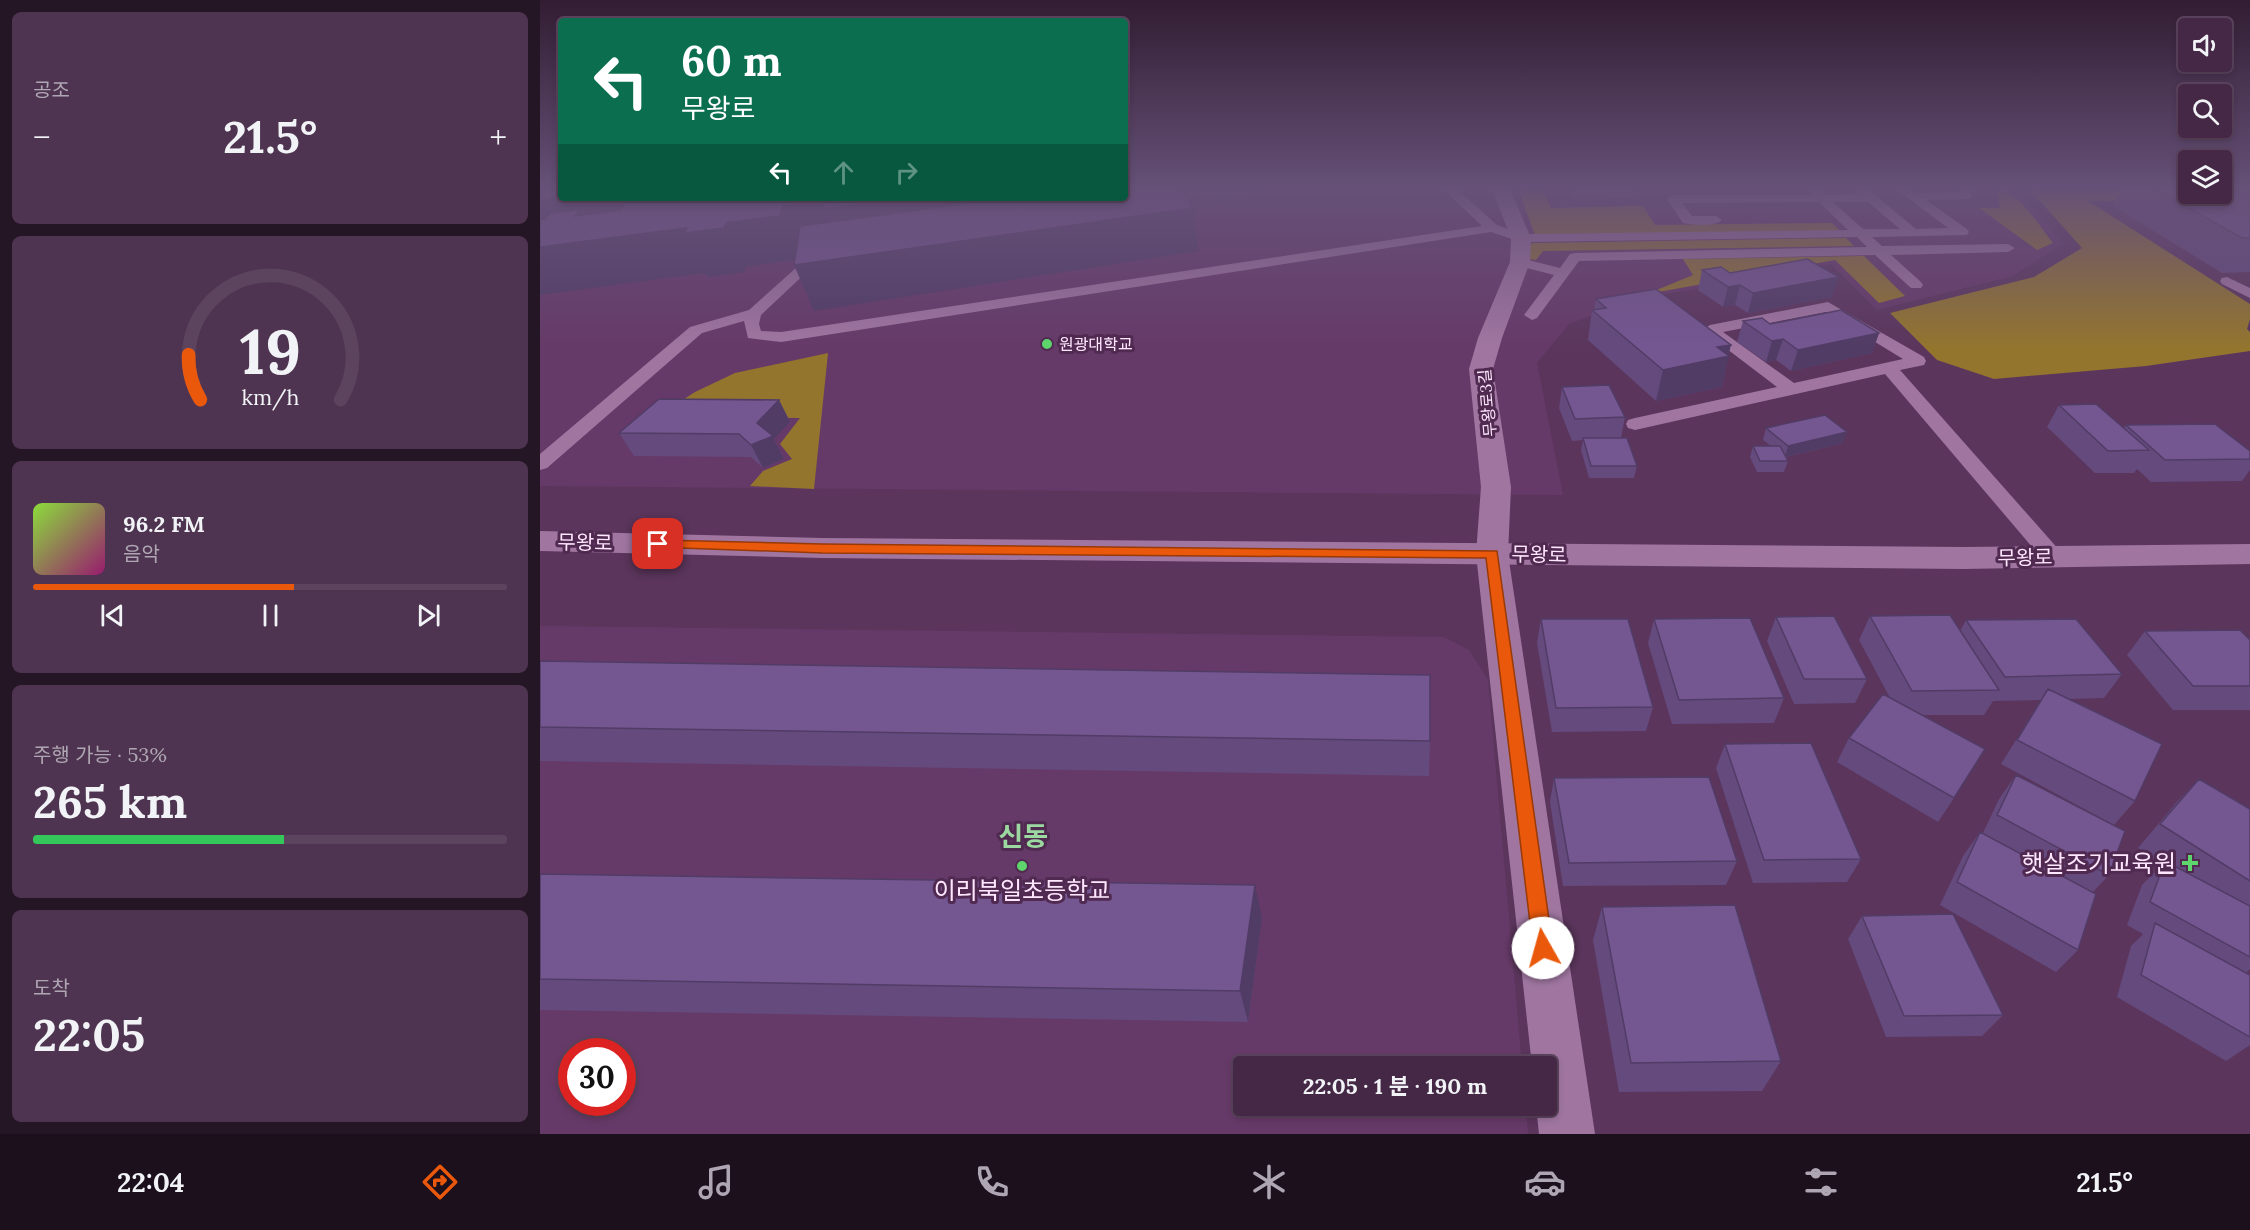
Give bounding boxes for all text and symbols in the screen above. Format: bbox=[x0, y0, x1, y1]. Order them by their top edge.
map controls bbox=[2178, 18, 2232, 204]
button: sound bbox=[2178, 18, 2232, 72]
text: 60 m bbox=[681, 34, 782, 88]
icon: left bbox=[582, 42, 660, 120]
text: 공조 bbox=[33, 77, 70, 102]
button: search bbox=[2178, 84, 2232, 138]
text: 무왕로 bbox=[681, 91, 756, 125]
text: 21.5° bbox=[223, 108, 317, 165]
text: − bbox=[33, 116, 51, 158]
text: + bbox=[489, 116, 507, 158]
button: layers bbox=[2178, 150, 2232, 204]
icon: left bbox=[764, 156, 797, 189]
icon: ahead bbox=[827, 156, 860, 189]
icon: right bbox=[890, 156, 923, 189]
text: 19 bbox=[239, 311, 301, 391]
place label: 원광대학교 bbox=[1059, 334, 1133, 354]
marker: 원광대학교 bbox=[1040, 337, 1054, 351]
street label: 무왕로3길 bbox=[1474, 368, 1500, 438]
text: km/h bbox=[241, 383, 299, 411]
text: 96.2 FM bbox=[123, 510, 205, 538]
pin bbox=[632, 518, 683, 569]
icon: arrive bbox=[641, 527, 674, 560]
street label: 무왕로 bbox=[557, 529, 613, 555]
text: 음악 bbox=[123, 541, 160, 566]
street label: 무왕로 bbox=[1511, 541, 1567, 567]
street label: 무왕로 bbox=[1997, 544, 2053, 570]
icon: previous bbox=[96, 599, 129, 632]
icon: pause bbox=[254, 599, 287, 632]
icon: next bbox=[412, 599, 445, 632]
text: 주행 가능 · 53% bbox=[33, 742, 167, 767]
text: 265 km bbox=[33, 773, 187, 830]
district label: 신동 bbox=[998, 819, 1048, 853]
place label: 햇살조기교육원 bbox=[2021, 848, 2176, 879]
marker: 햇살조기교육원 bbox=[2181, 854, 2199, 872]
marker: 이리북일초등학교 bbox=[1015, 859, 1029, 873]
place label: 이리북일초등학교 bbox=[934, 875, 1110, 906]
position arrow bbox=[1511, 916, 1575, 980]
text: 도착 bbox=[33, 975, 70, 1000]
text: 22:05 bbox=[33, 1006, 145, 1063]
speed limit sign: 30 bbox=[558, 1038, 636, 1116]
text: 22:05 · 1 분 · 190 m bbox=[1303, 1072, 1487, 1100]
icon: directions bbox=[419, 1161, 461, 1203]
icon: music bbox=[695, 1161, 737, 1203]
icon: phone bbox=[971, 1161, 1013, 1203]
icon: climate bbox=[1248, 1161, 1290, 1203]
icon: car bbox=[1524, 1161, 1566, 1203]
icon: filters bbox=[1800, 1161, 1842, 1203]
text: 22:04 bbox=[117, 1165, 185, 1199]
text: 21.5° bbox=[2076, 1165, 2133, 1199]

